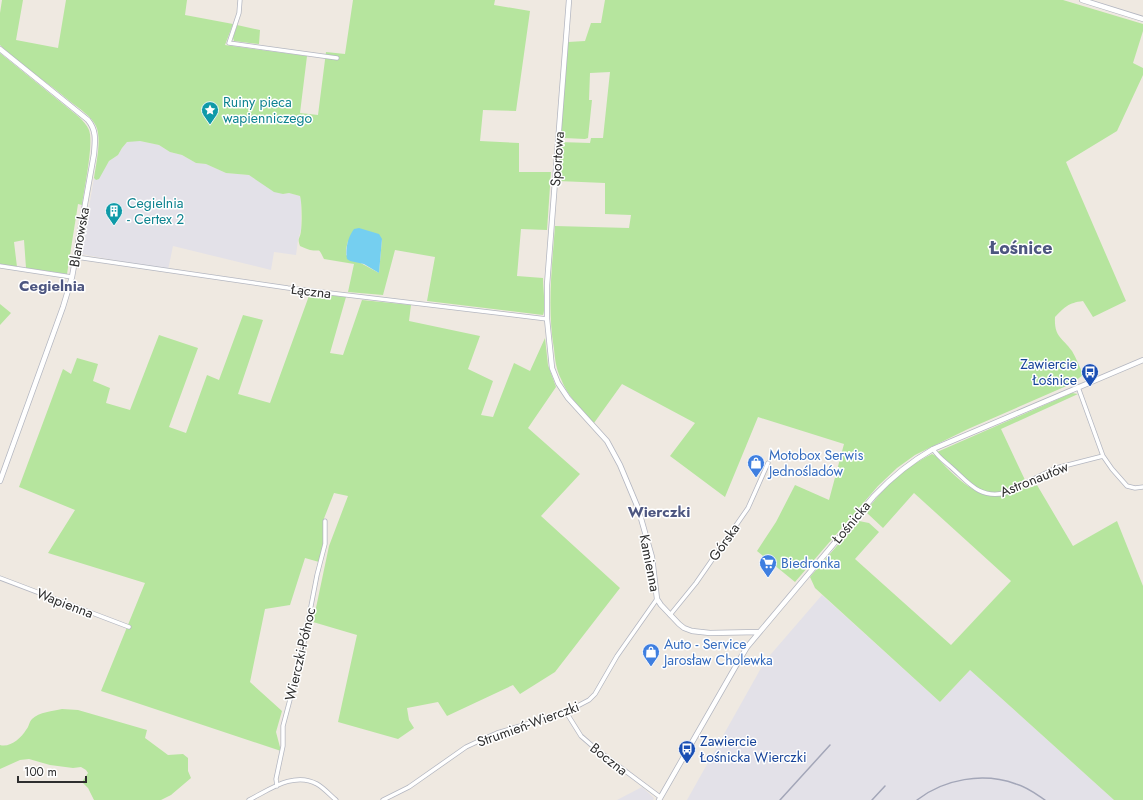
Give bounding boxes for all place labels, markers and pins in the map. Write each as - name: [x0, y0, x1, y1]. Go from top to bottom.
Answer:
- place label: Ruiny pieca wapienniczego: [223, 92, 313, 128]
- place icon: Ruiny pieca wapienniczego: [200, 100, 220, 125]
- place label: Cegielnia - Certex 2: [127, 193, 184, 229]
- building icon: Cegielnia - Certex 2: [104, 201, 124, 226]
- place label: Zawiercie Łośnice: [1020, 354, 1077, 390]
- bus stop icon: Zawiercie Łośnice: [1080, 362, 1100, 387]
- place label: Motobox Serwis Jednośladów: [767, 445, 864, 481]
- shop icon: Motobox Serwis Jednośladów: [746, 453, 766, 478]
- supermarket icon: Biedronka: [758, 553, 778, 578]
- place label: Biedronka: [781, 553, 840, 573]
- place label: Auto - Service Jarosław Cholewka: [662, 634, 773, 670]
- shop icon: Auto - Service Jarosław Cholewka: [641, 642, 661, 667]
- place label: Zawiercie Łośnicka Wierczki: [699, 731, 807, 767]
- bus stop icon: Zawiercie Łośnicka Wierczki: [677, 739, 697, 764]

